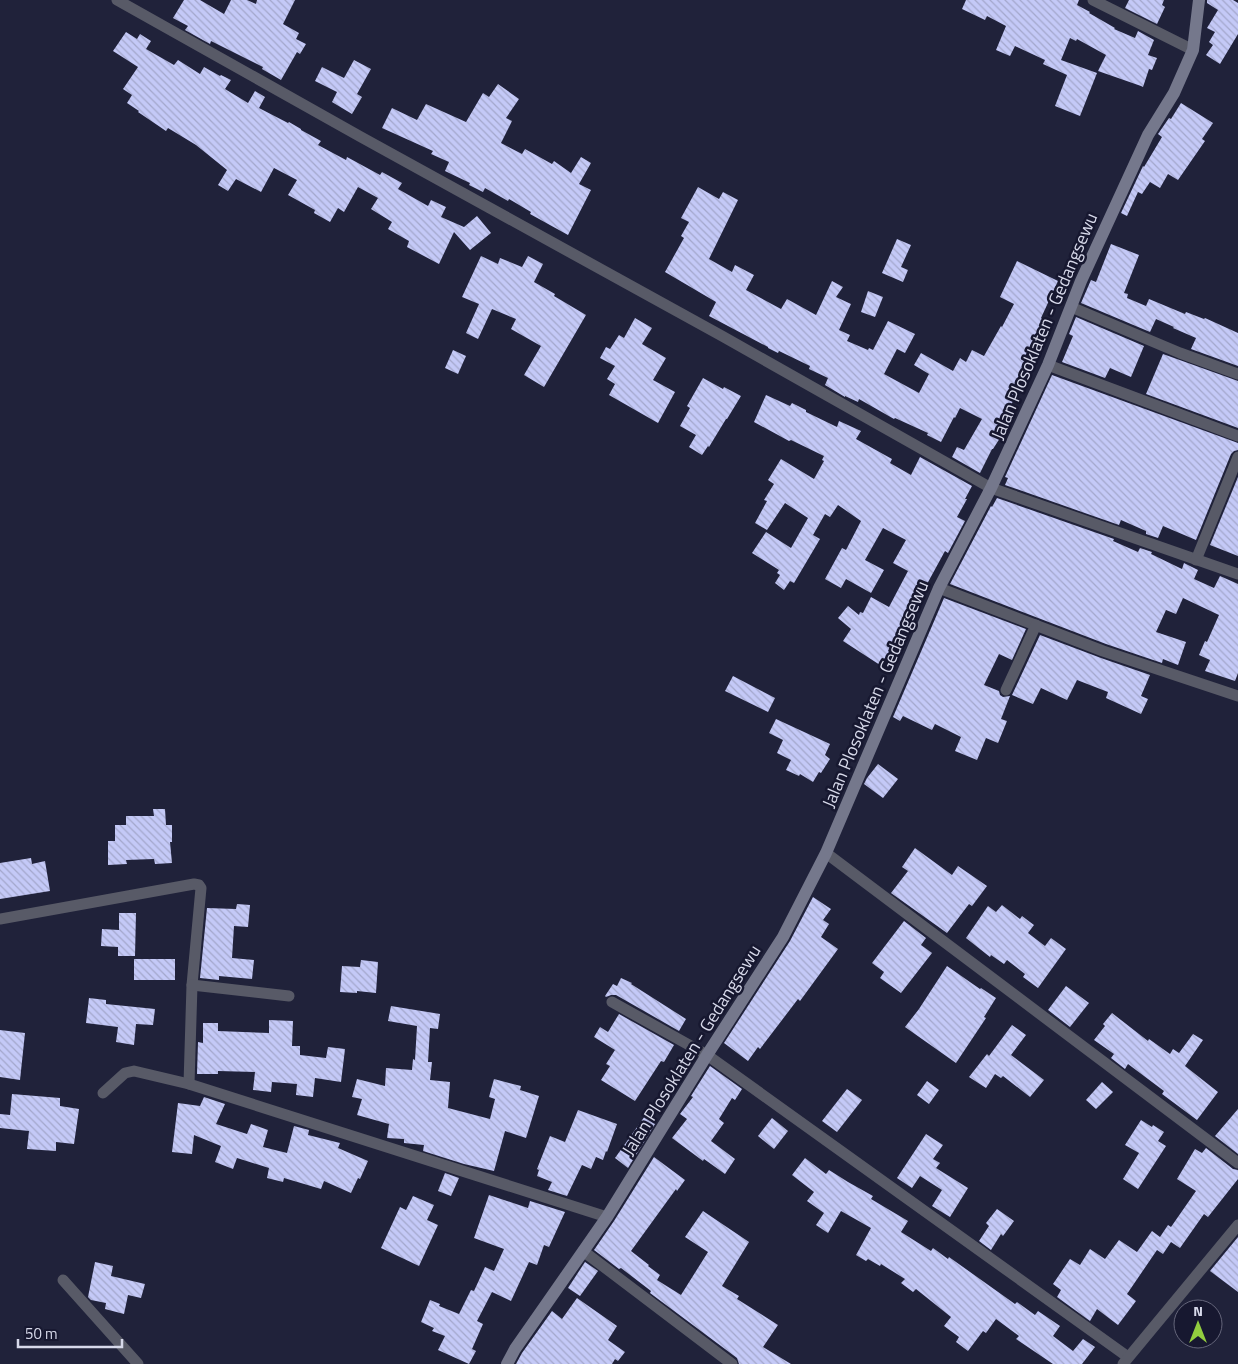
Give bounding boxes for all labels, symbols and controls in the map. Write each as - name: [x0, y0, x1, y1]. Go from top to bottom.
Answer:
- street label: Jalan Plosoklaten - Gedangsewu: [984, 208, 1104, 444]
- street label: Jalan Plosoklaten - Gedangsewu: [815, 576, 935, 812]
- street label: Jalan Plosoklaten - Gedangsewu: [615, 939, 767, 1161]
- north arrow: [1173, 1299, 1223, 1349]
- text: N: [1193, 1300, 1203, 1321]
- scale bar: [18, 1316, 121, 1348]
- text: 50 m: [25, 1322, 58, 1345]

